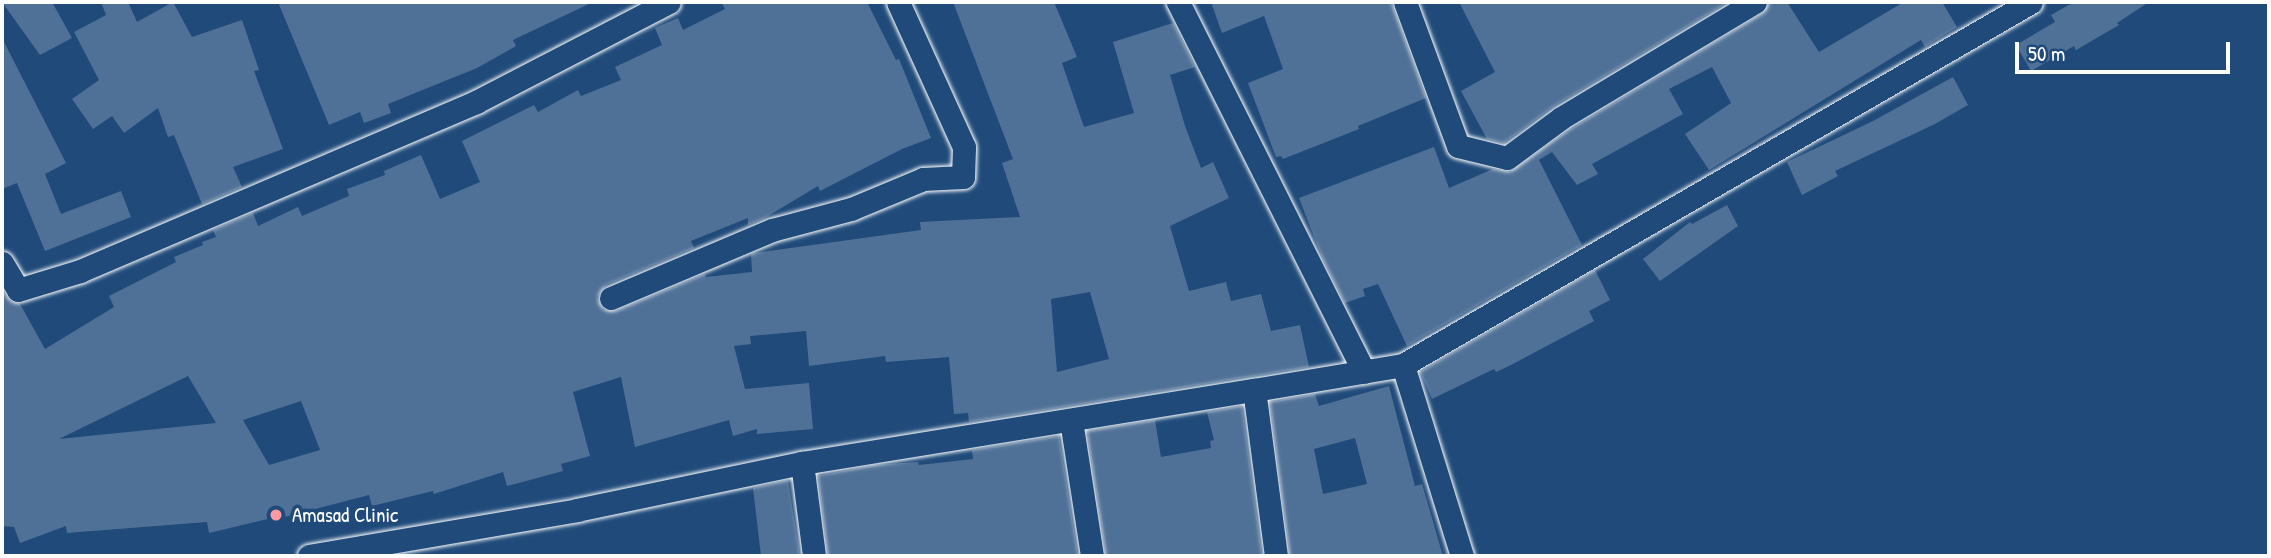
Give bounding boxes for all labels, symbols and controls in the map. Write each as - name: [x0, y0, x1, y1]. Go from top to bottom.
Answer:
- scale bar: [2019, 28, 2234, 72]
- text: 50 m: [2028, 39, 2065, 68]
- place label: Amasad Clinic: [292, 502, 398, 528]
- marker: Amasad Clinic: [266, 505, 286, 525]

